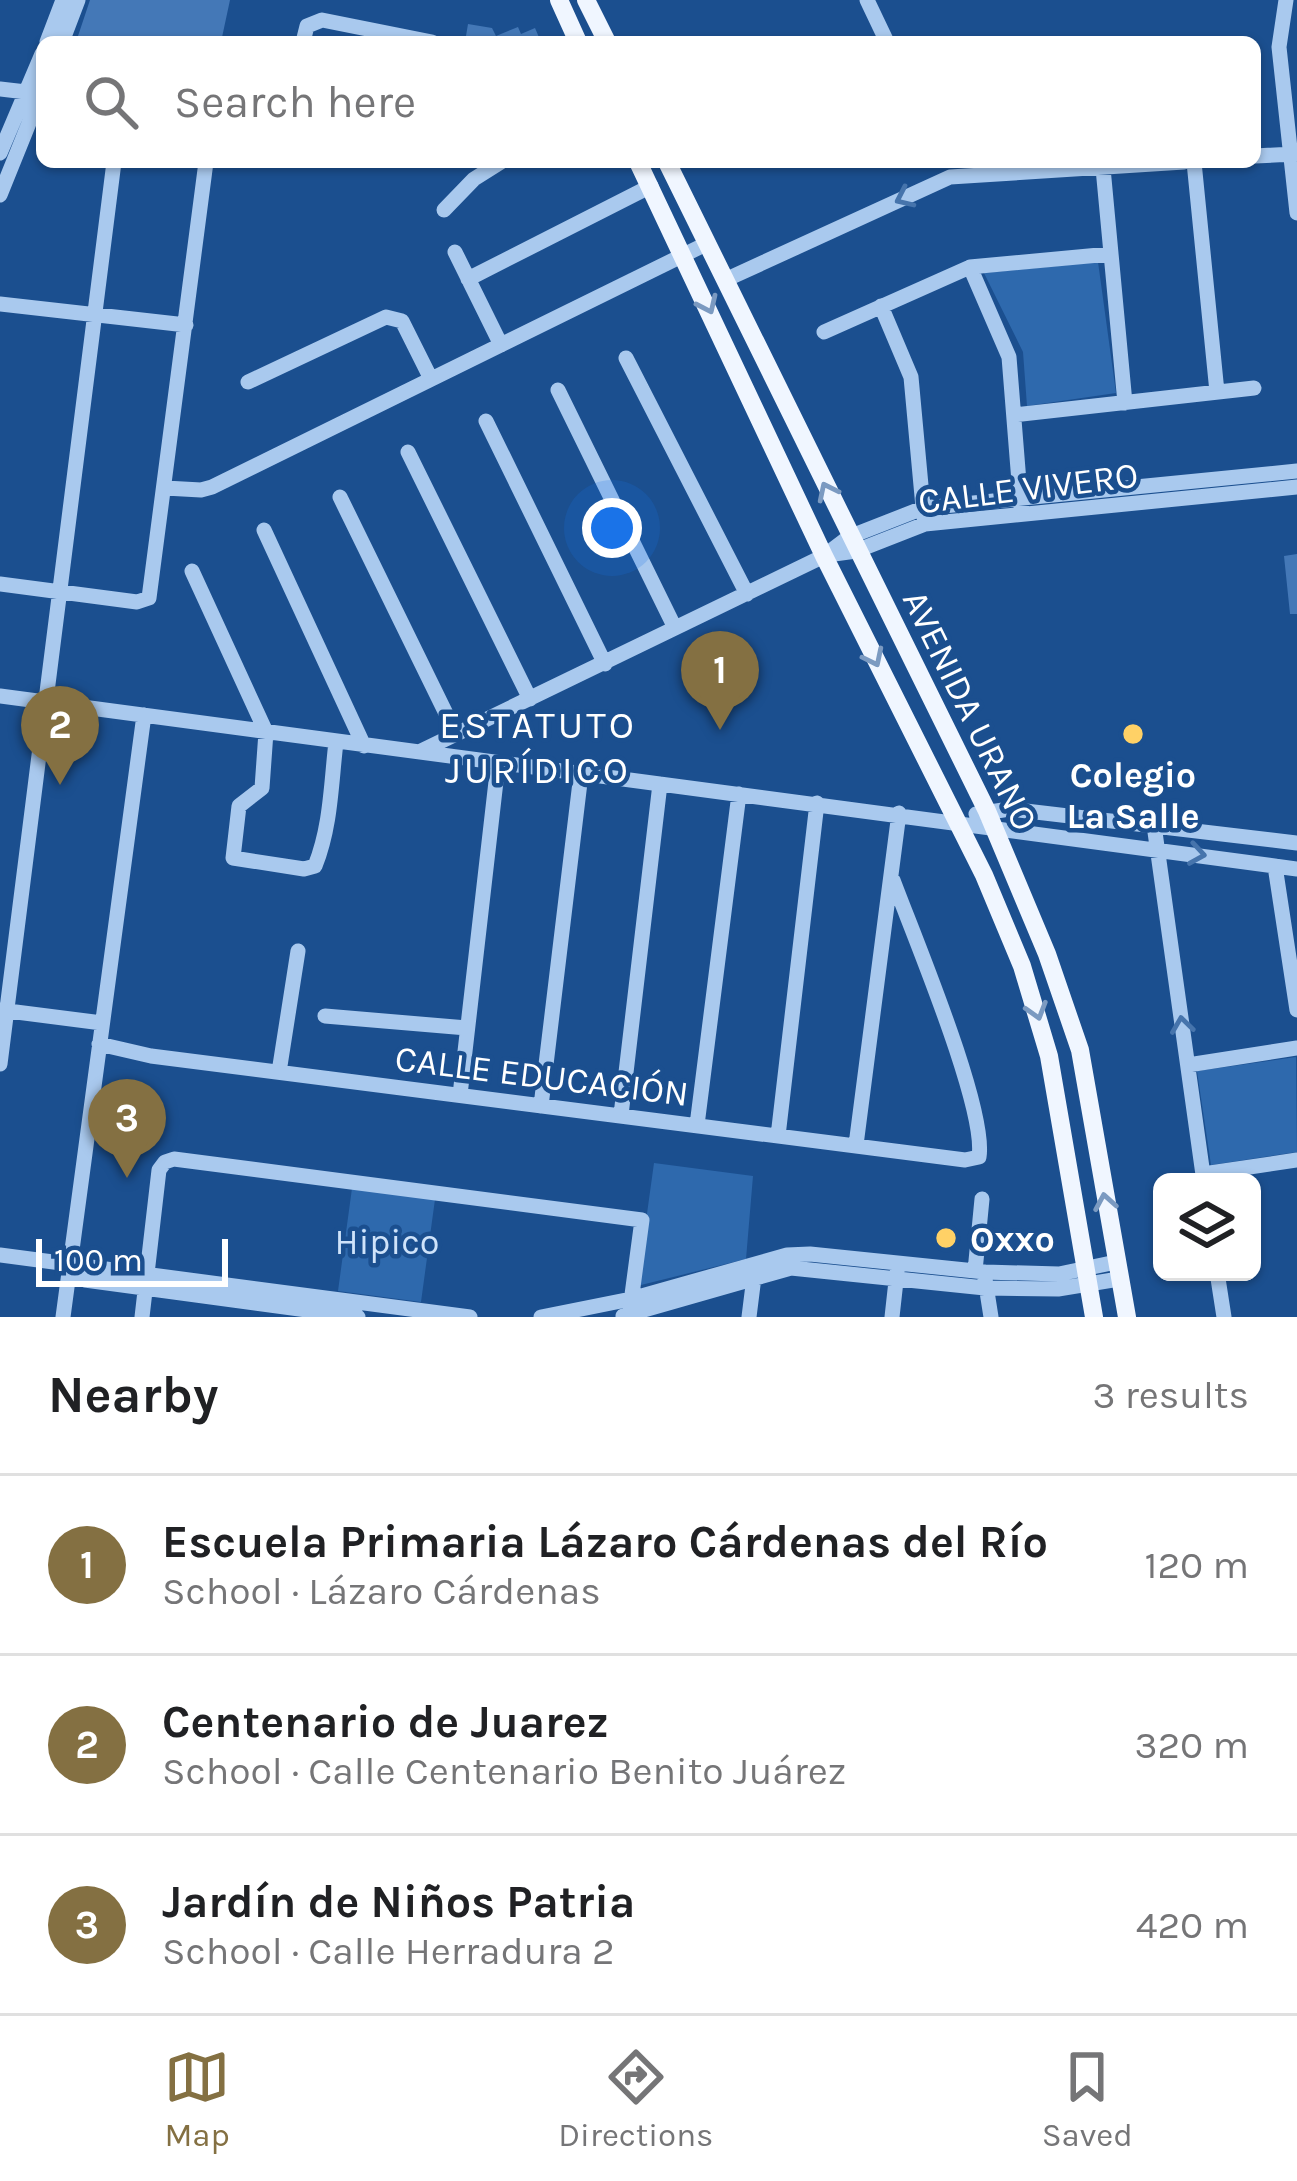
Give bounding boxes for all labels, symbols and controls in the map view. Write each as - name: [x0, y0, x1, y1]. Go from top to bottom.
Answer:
- search box: [36, 36, 1261, 168]
- icon: search: [78, 69, 144, 135]
- text: Search here: [174, 76, 416, 128]
- one-way arrow: [895, 184, 916, 208]
- one-way arrow: [694, 293, 717, 314]
- street label: CALLE VIVERO: [916, 454, 1141, 522]
- one-way arrow: [818, 482, 841, 504]
- your location: [582, 498, 642, 558]
- street label: AVENIDA URANO: [894, 584, 1046, 837]
- pin: 1: [681, 631, 759, 730]
- one-way arrow: [860, 645, 883, 667]
- pin: 2: [21, 686, 99, 785]
- district label: ESTATUTO JURÍDICO: [439, 702, 637, 793]
- marker: Colegio La Salle: [1120, 721, 1146, 747]
- place label: Colegio La Salle: [1067, 754, 1199, 837]
- one-way arrow: [1187, 840, 1206, 866]
- one-way arrow: [1023, 1000, 1048, 1021]
- one-way arrow: [1170, 1015, 1196, 1034]
- street label: CALLE EDUCACIÓN: [393, 1036, 691, 1115]
- pin: 3: [88, 1079, 166, 1178]
- map controls: [1153, 1173, 1261, 1281]
- button: layers: [1153, 1173, 1261, 1281]
- one-way arrow: [1094, 1192, 1119, 1212]
- place label: Oxxo: [970, 1218, 1055, 1260]
- park label: Hipico: [335, 1221, 439, 1263]
- marker: Oxxo: [933, 1225, 959, 1251]
- scale bar: [36, 1233, 228, 1286]
- text: 100 m: [54, 1241, 143, 1279]
- text: Nearby: [48, 1365, 218, 1425]
- text: 3 results: [1092, 1372, 1249, 1418]
- text: Escuela Primaria Lázaro Cárdenas del Río: [162, 1516, 1048, 1568]
- text: 1: [80, 1542, 94, 1588]
- text: 120 m: [1145, 1542, 1249, 1588]
- text: School · Lázaro Cárdenas: [162, 1568, 601, 1614]
- text: Centenario de Juarez: [162, 1696, 609, 1748]
- text: 2: [75, 1722, 99, 1768]
- text: 320 m: [1134, 1722, 1249, 1768]
- text: School · Calle Centenario Benito Juárez: [162, 1748, 846, 1794]
- text: Jardín de Niños Patria: [162, 1876, 635, 1928]
- text: 3: [75, 1902, 99, 1948]
- text: 420 m: [1136, 1902, 1249, 1948]
- text: School · Calle Herradura 2: [162, 1928, 615, 1974]
- tab: Map: [164, 2044, 230, 2154]
- tab: Directions: [558, 2044, 713, 2154]
- tab: Saved: [1042, 2044, 1133, 2154]

